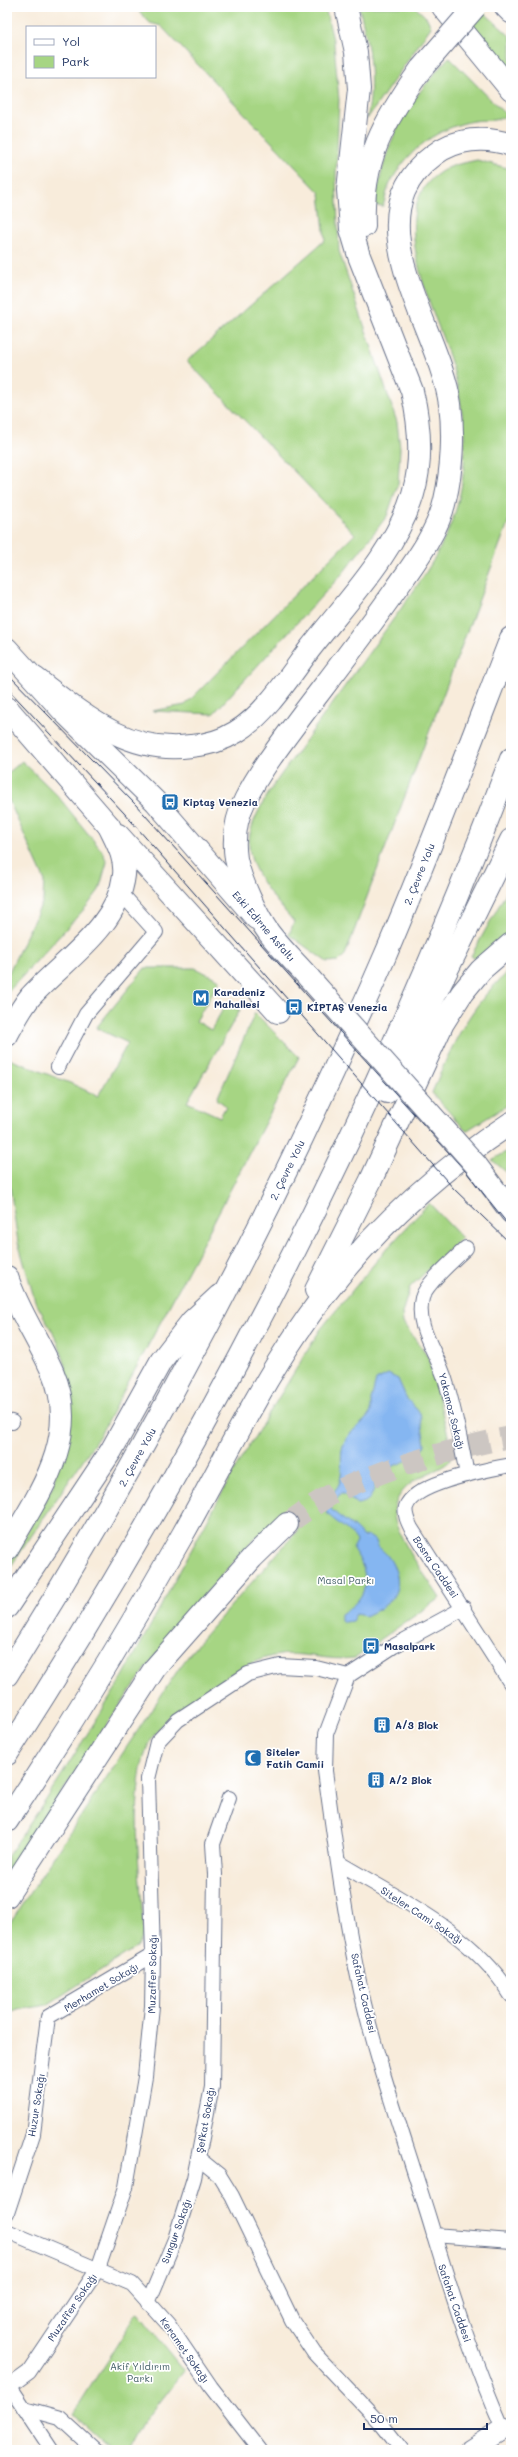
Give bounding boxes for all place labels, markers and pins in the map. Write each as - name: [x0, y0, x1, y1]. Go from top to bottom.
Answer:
- bus stop icon: Kiptaş Venezia: [160, 792, 180, 812]
- place label: Kiptaş Venezia: [183, 795, 258, 810]
- place label: Karadeniz Mahallesi: [214, 985, 265, 1011]
- metro station icon: Karadeniz Mahallesi: [191, 988, 211, 1008]
- bus stop icon: KİPTAŞ Venezia: [284, 997, 304, 1017]
- place label: KİPTAŞ Venezia: [307, 1000, 387, 1014]
- bus stop icon: Masalpark: [361, 1636, 381, 1656]
- place label: Masalpark: [384, 1639, 435, 1653]
- building icon: A/3 Blok: [372, 1715, 392, 1735]
- place label: A/3 Blok: [395, 1718, 438, 1732]
- place label: Siteler Fatih Camii: [266, 1745, 324, 1771]
- mosque icon: Siteler Fatih Camii: [243, 1748, 263, 1768]
- building icon: A/2 Blok: [366, 1770, 386, 1790]
- place label: A/2 Blok: [389, 1773, 432, 1787]

